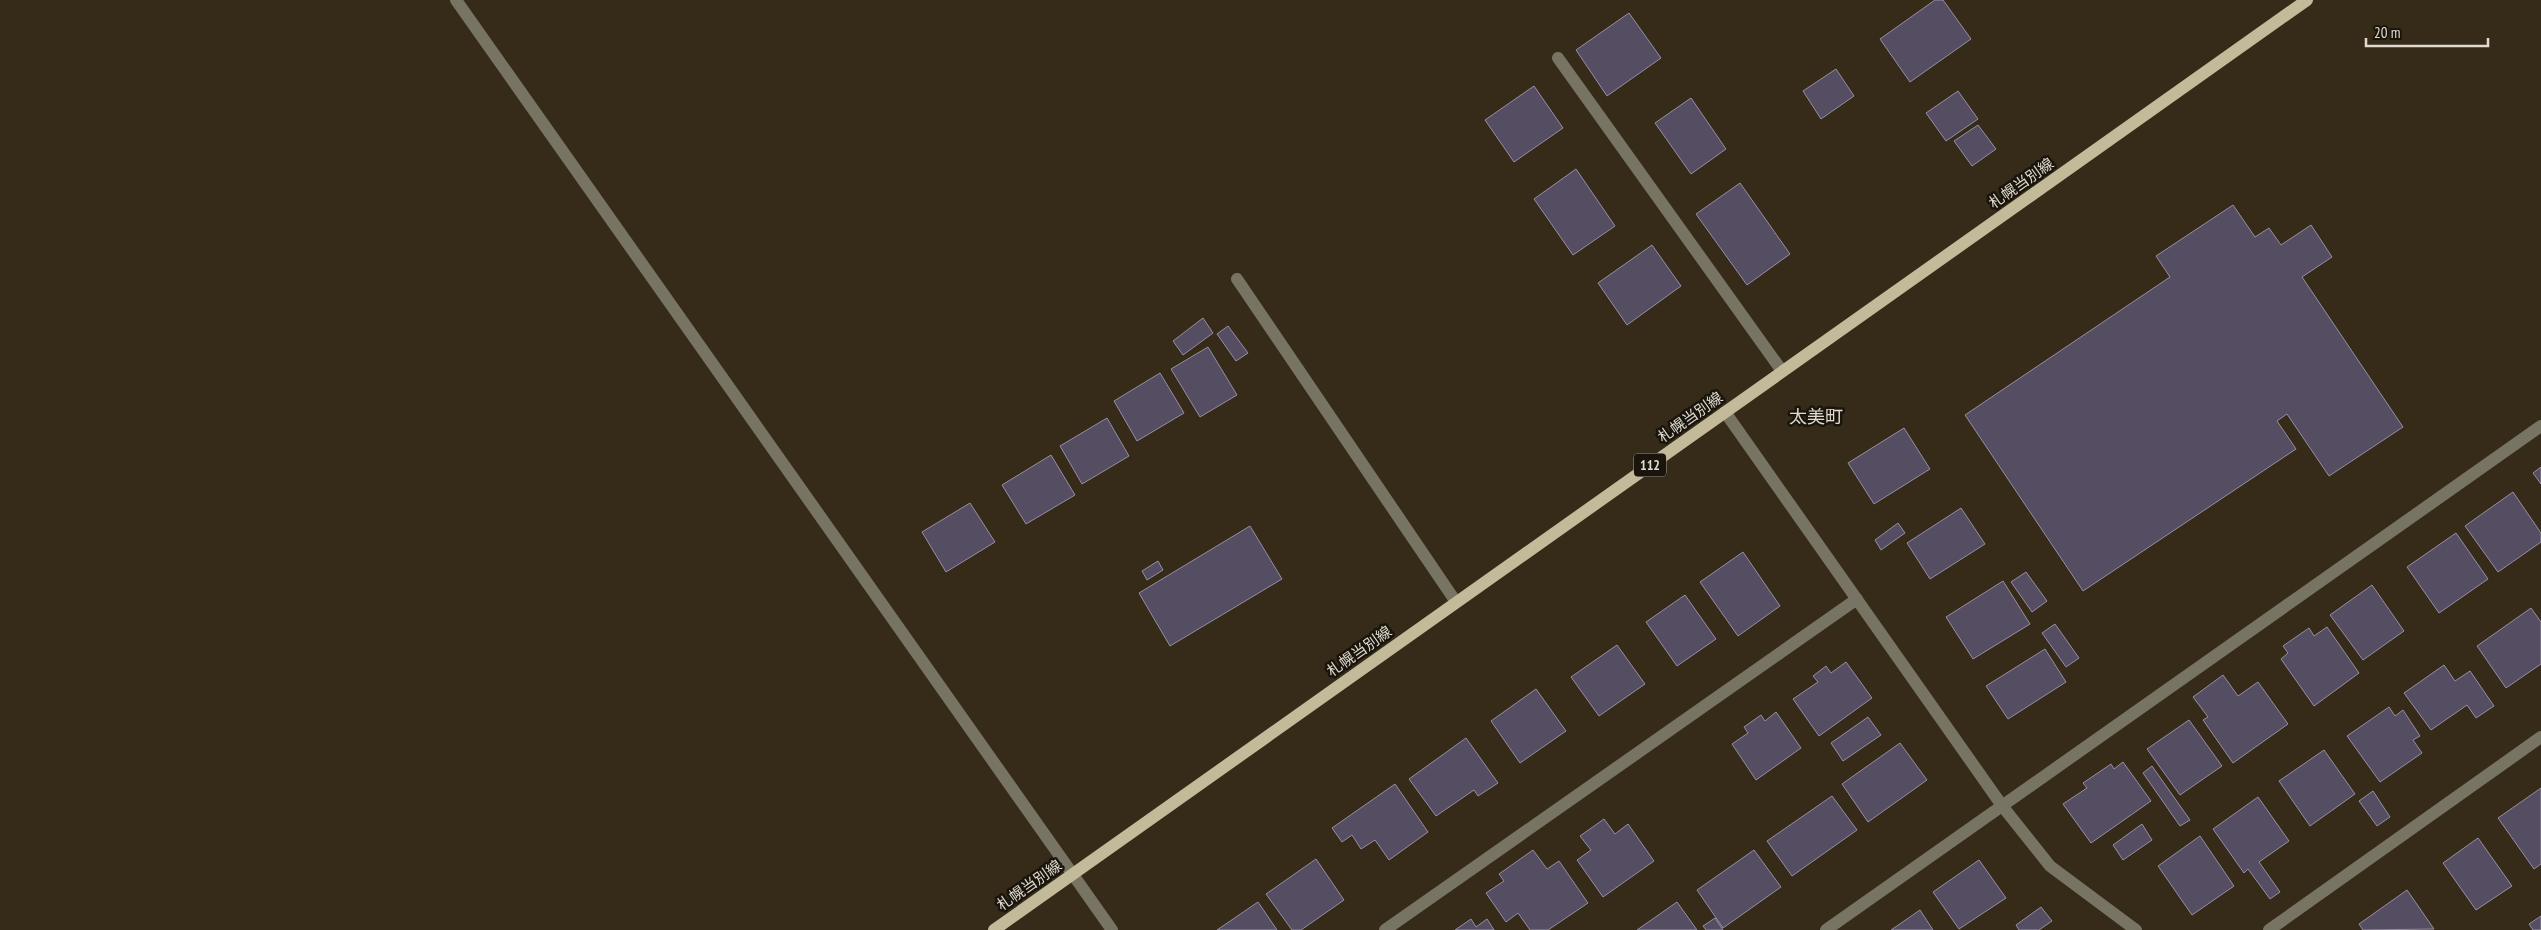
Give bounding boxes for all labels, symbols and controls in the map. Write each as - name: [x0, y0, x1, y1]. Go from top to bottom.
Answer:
- scale bar: [2366, 15, 2488, 47]
- text: 20 m: [2374, 23, 2400, 42]
- street label: 札幌当別線: [1985, 154, 2057, 212]
- street label: 札幌当別線: [1654, 388, 1726, 446]
- district label: 太美町: [1789, 405, 1843, 428]
- road number: 112: [1634, 454, 1666, 476]
- street label: 札幌当別線: [1323, 622, 1395, 680]
- street label: 札幌当別線: [993, 856, 1065, 914]

